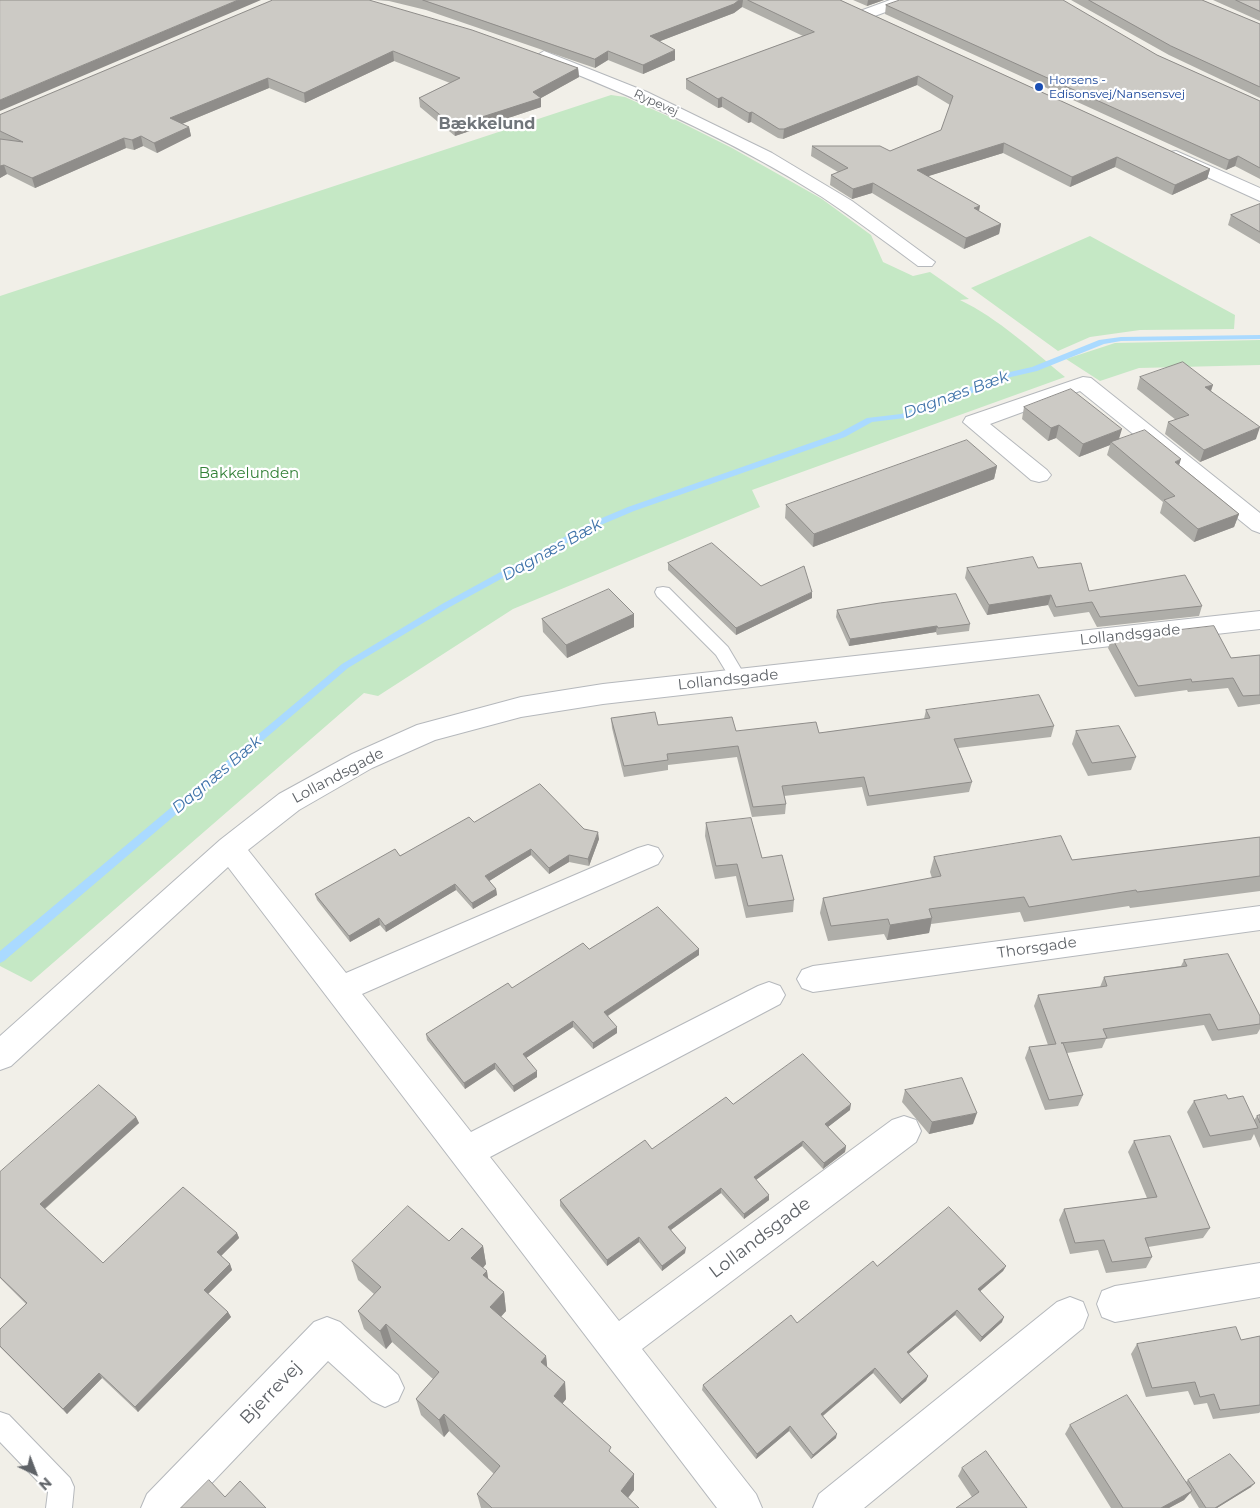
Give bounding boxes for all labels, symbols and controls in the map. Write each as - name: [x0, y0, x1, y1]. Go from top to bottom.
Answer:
- place label: Horsens - Edisonsvej/Nansensvej: [1049, 73, 1185, 101]
- marker: Horsens - Edisonsvej/Nansensvej: [1033, 81, 1045, 93]
- street label: Rypevej: [632, 86, 680, 120]
- district label: Bækkelund: [439, 114, 535, 134]
- water label: Dagnæs Bæk: [901, 367, 1011, 423]
- park label: Bakkelunden: [199, 465, 299, 483]
- water label: Dagnæs Bæk: [499, 515, 605, 585]
- street label: Lollandsgade: [1079, 621, 1181, 649]
- street label: Lollandsgade: [677, 666, 779, 694]
- water label: Dagnæs Bæk: [168, 732, 266, 818]
- street label: Lollandsgade: [289, 744, 387, 808]
- street label: Thorsgade: [996, 934, 1078, 962]
- street label: Lollandsgade: [705, 1193, 815, 1283]
- street label: Bjerrevej: [236, 1357, 306, 1429]
- north arrow: [10, 1448, 60, 1498]
- text: N: [35, 1474, 56, 1494]

